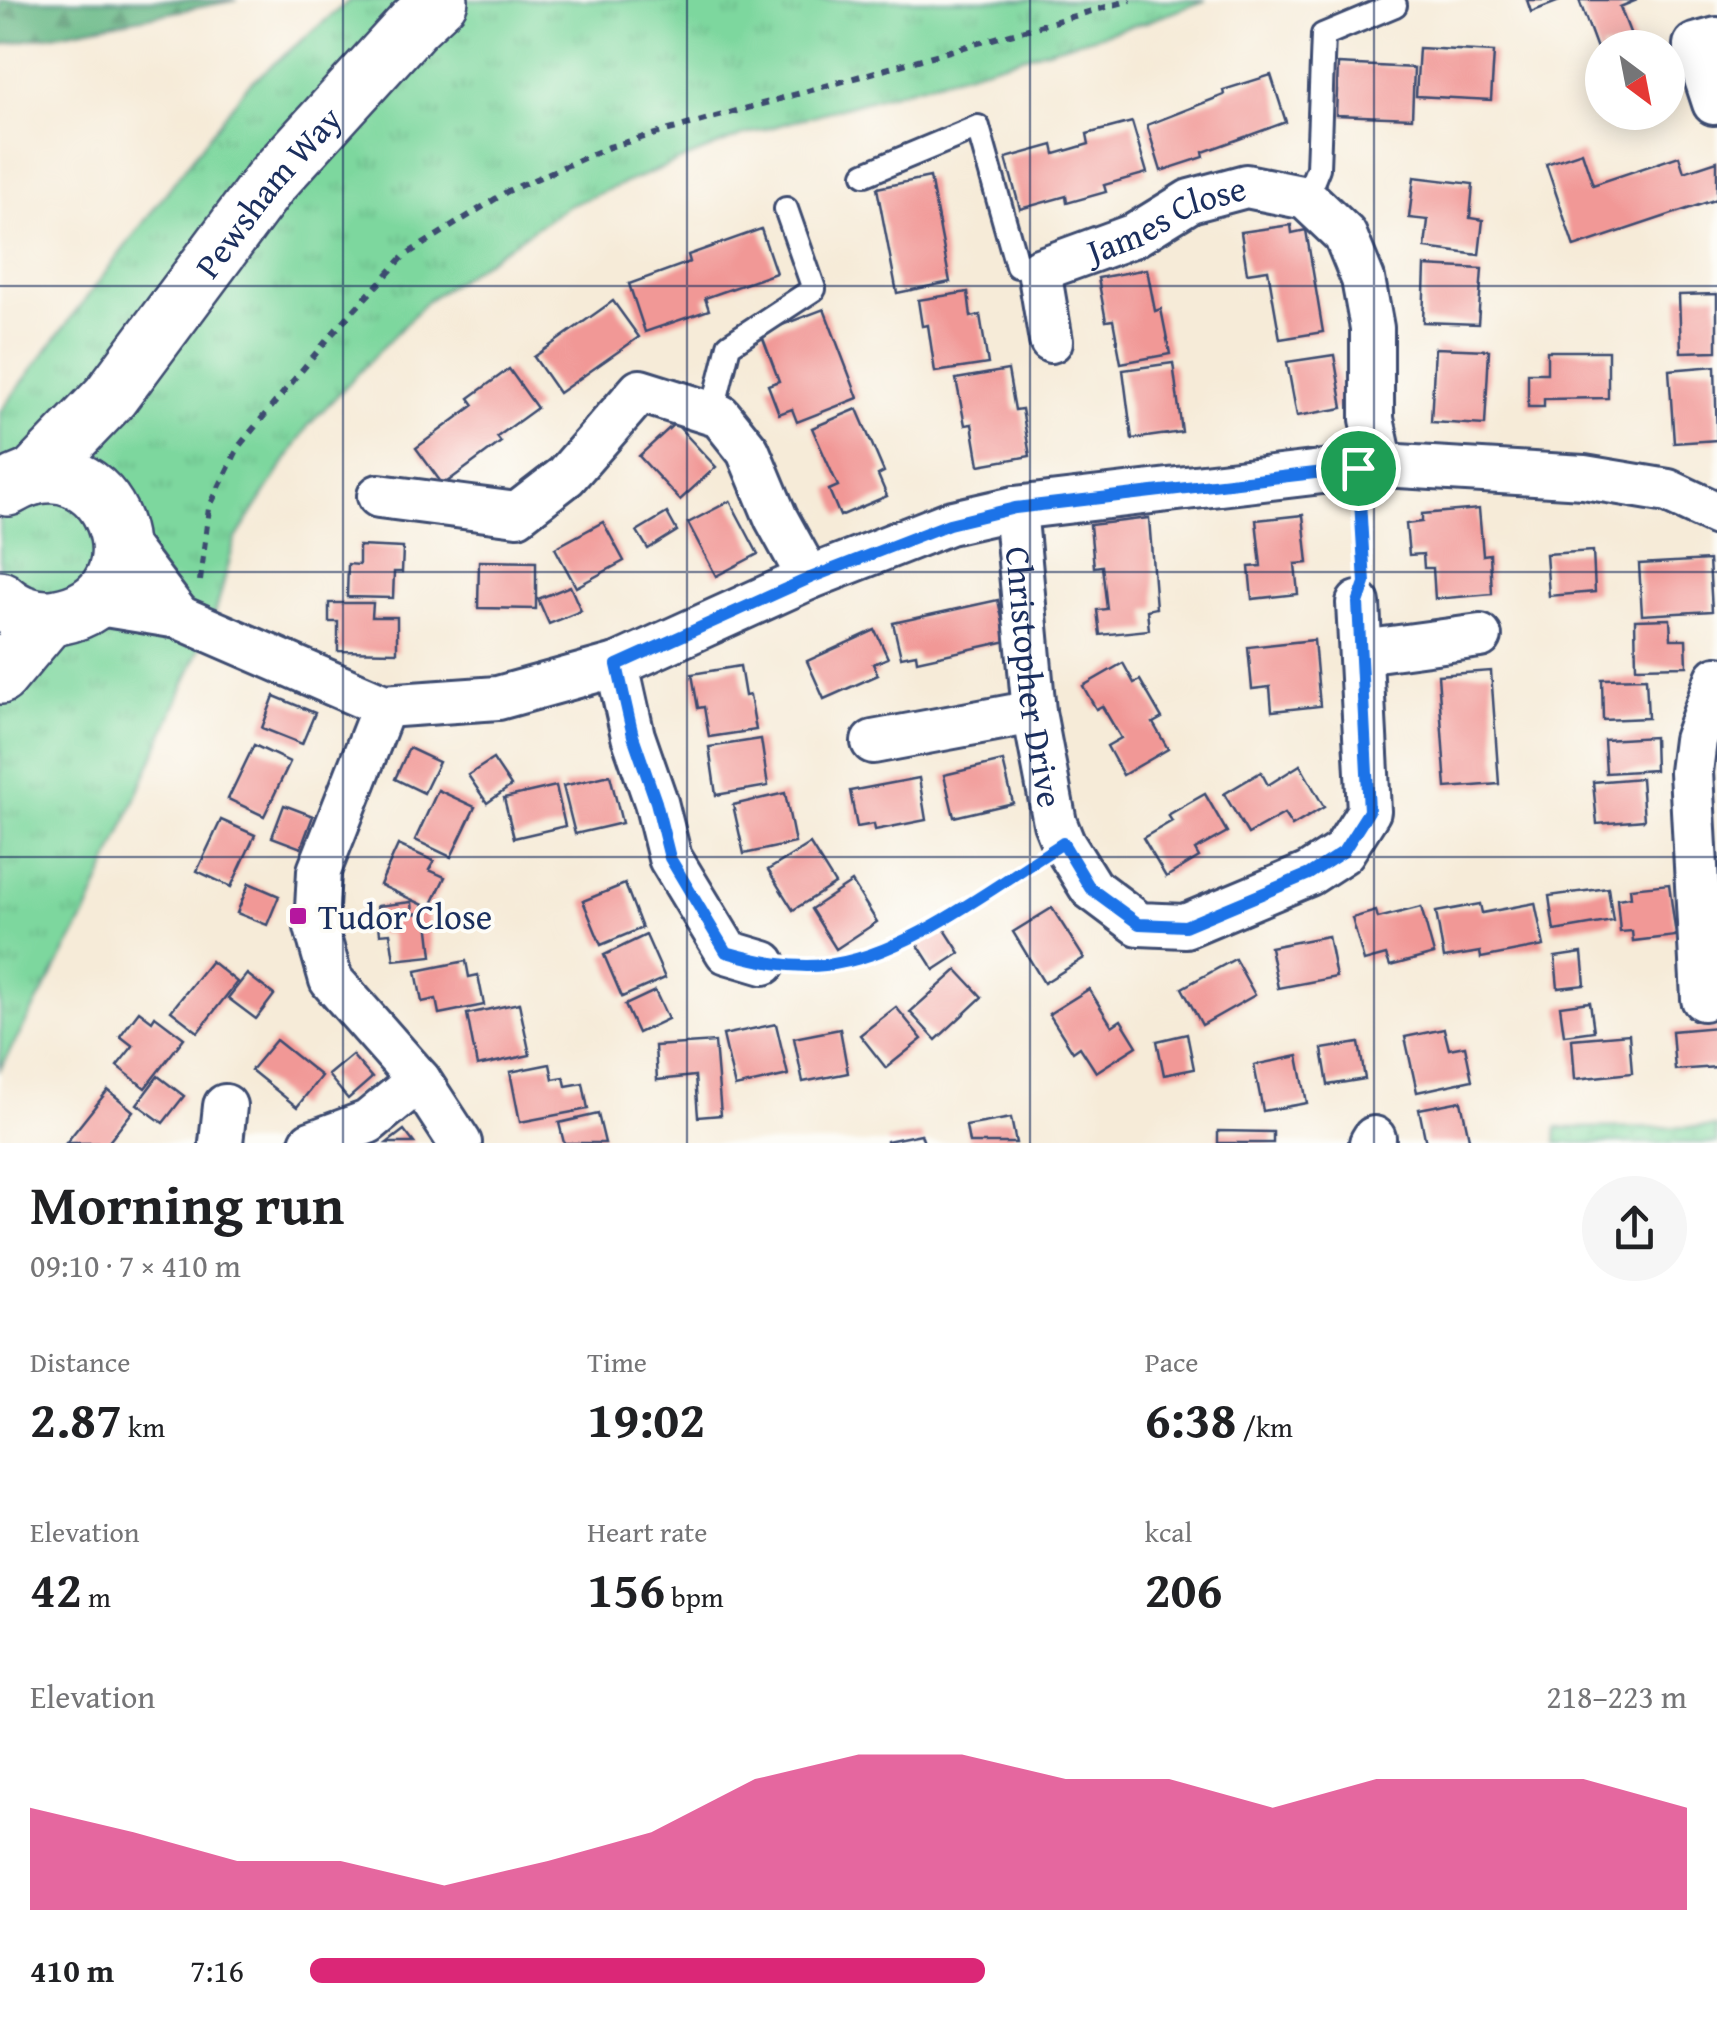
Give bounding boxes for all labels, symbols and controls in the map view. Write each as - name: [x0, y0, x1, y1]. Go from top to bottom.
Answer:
- north arrow: [1585, 30, 1685, 130]
- map controls: [1585, 30, 1685, 130]
- street label: Pewsham Way: [182, 94, 354, 288]
- street label: James Close: [1076, 162, 1251, 277]
- pin: [1316, 426, 1401, 511]
- icon: arrive: [1331, 441, 1386, 496]
- street label: Christopher Drive: [993, 544, 1077, 812]
- place label: Tudor Close: [318, 891, 492, 942]
- marker: Tudor Close: [287, 905, 309, 927]
- text: Morning run: [30, 1164, 344, 1244]
- button: share: [1582, 1176, 1687, 1281]
- text: 09:10 · 7 × 410 m: [30, 1242, 241, 1289]
- text: Distance: [30, 1341, 130, 1382]
- text: Time: [587, 1341, 647, 1382]
- text: Pace: [1145, 1341, 1199, 1382]
- text: 2.87: [30, 1382, 122, 1455]
- text: 19:02: [587, 1382, 705, 1455]
- text: 6:38: [1145, 1382, 1237, 1455]
- text: km: [122, 1406, 165, 1447]
- text: /km: [1237, 1406, 1293, 1447]
- text: Elevation: [30, 1511, 140, 1552]
- text: Heart rate: [587, 1511, 707, 1552]
- text: kcal: [1145, 1511, 1192, 1552]
- text: 42: [30, 1552, 82, 1625]
- text: 156: [587, 1552, 665, 1625]
- text: 206: [1145, 1552, 1222, 1625]
- text: m: [82, 1576, 111, 1617]
- text: bpm: [665, 1576, 724, 1617]
- text: Elevation: [30, 1673, 155, 1720]
- text: 218–223 m: [1546, 1673, 1687, 1720]
- text: 410 m: [30, 1947, 114, 1994]
- text: 7:16: [190, 1947, 244, 1994]

